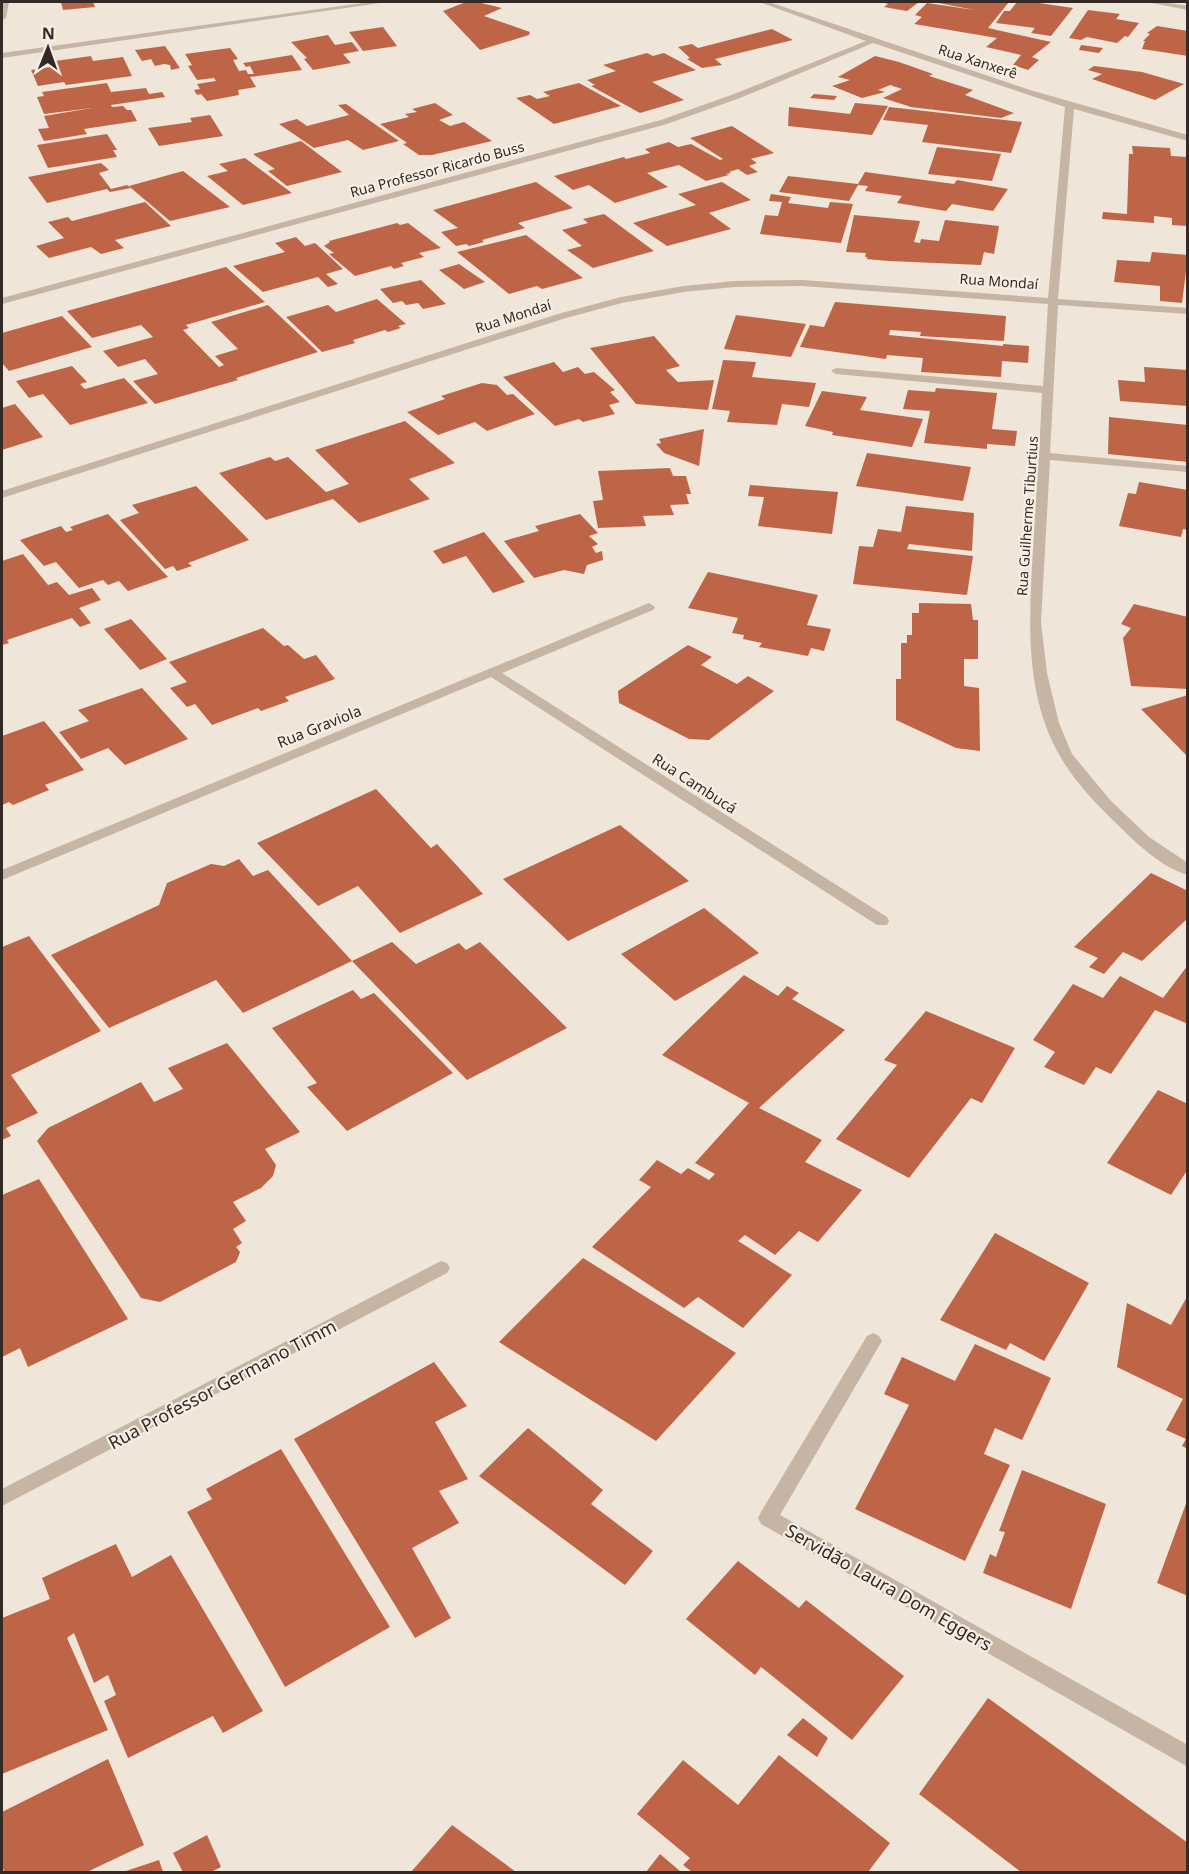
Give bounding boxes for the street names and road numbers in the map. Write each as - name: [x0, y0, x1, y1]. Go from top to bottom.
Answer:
- street label: Rua Xanxerê: [936, 39, 1020, 83]
- street label: Rua Professor Ricardo Buss: [348, 137, 526, 201]
- street label: Rua Mondaí: [959, 269, 1039, 293]
- street label: Rua Mondaí: [473, 295, 554, 337]
- street label: Rua Guilherme Tiburtius: [1012, 435, 1042, 597]
- street label: Rua Graviola: [274, 700, 364, 752]
- street label: Rua Cambucá: [649, 748, 741, 818]
- street label: Rua Professor Germano Timm: [104, 1314, 340, 1454]
- street label: Servidão Laura Dom Eggers: [781, 1518, 997, 1656]

